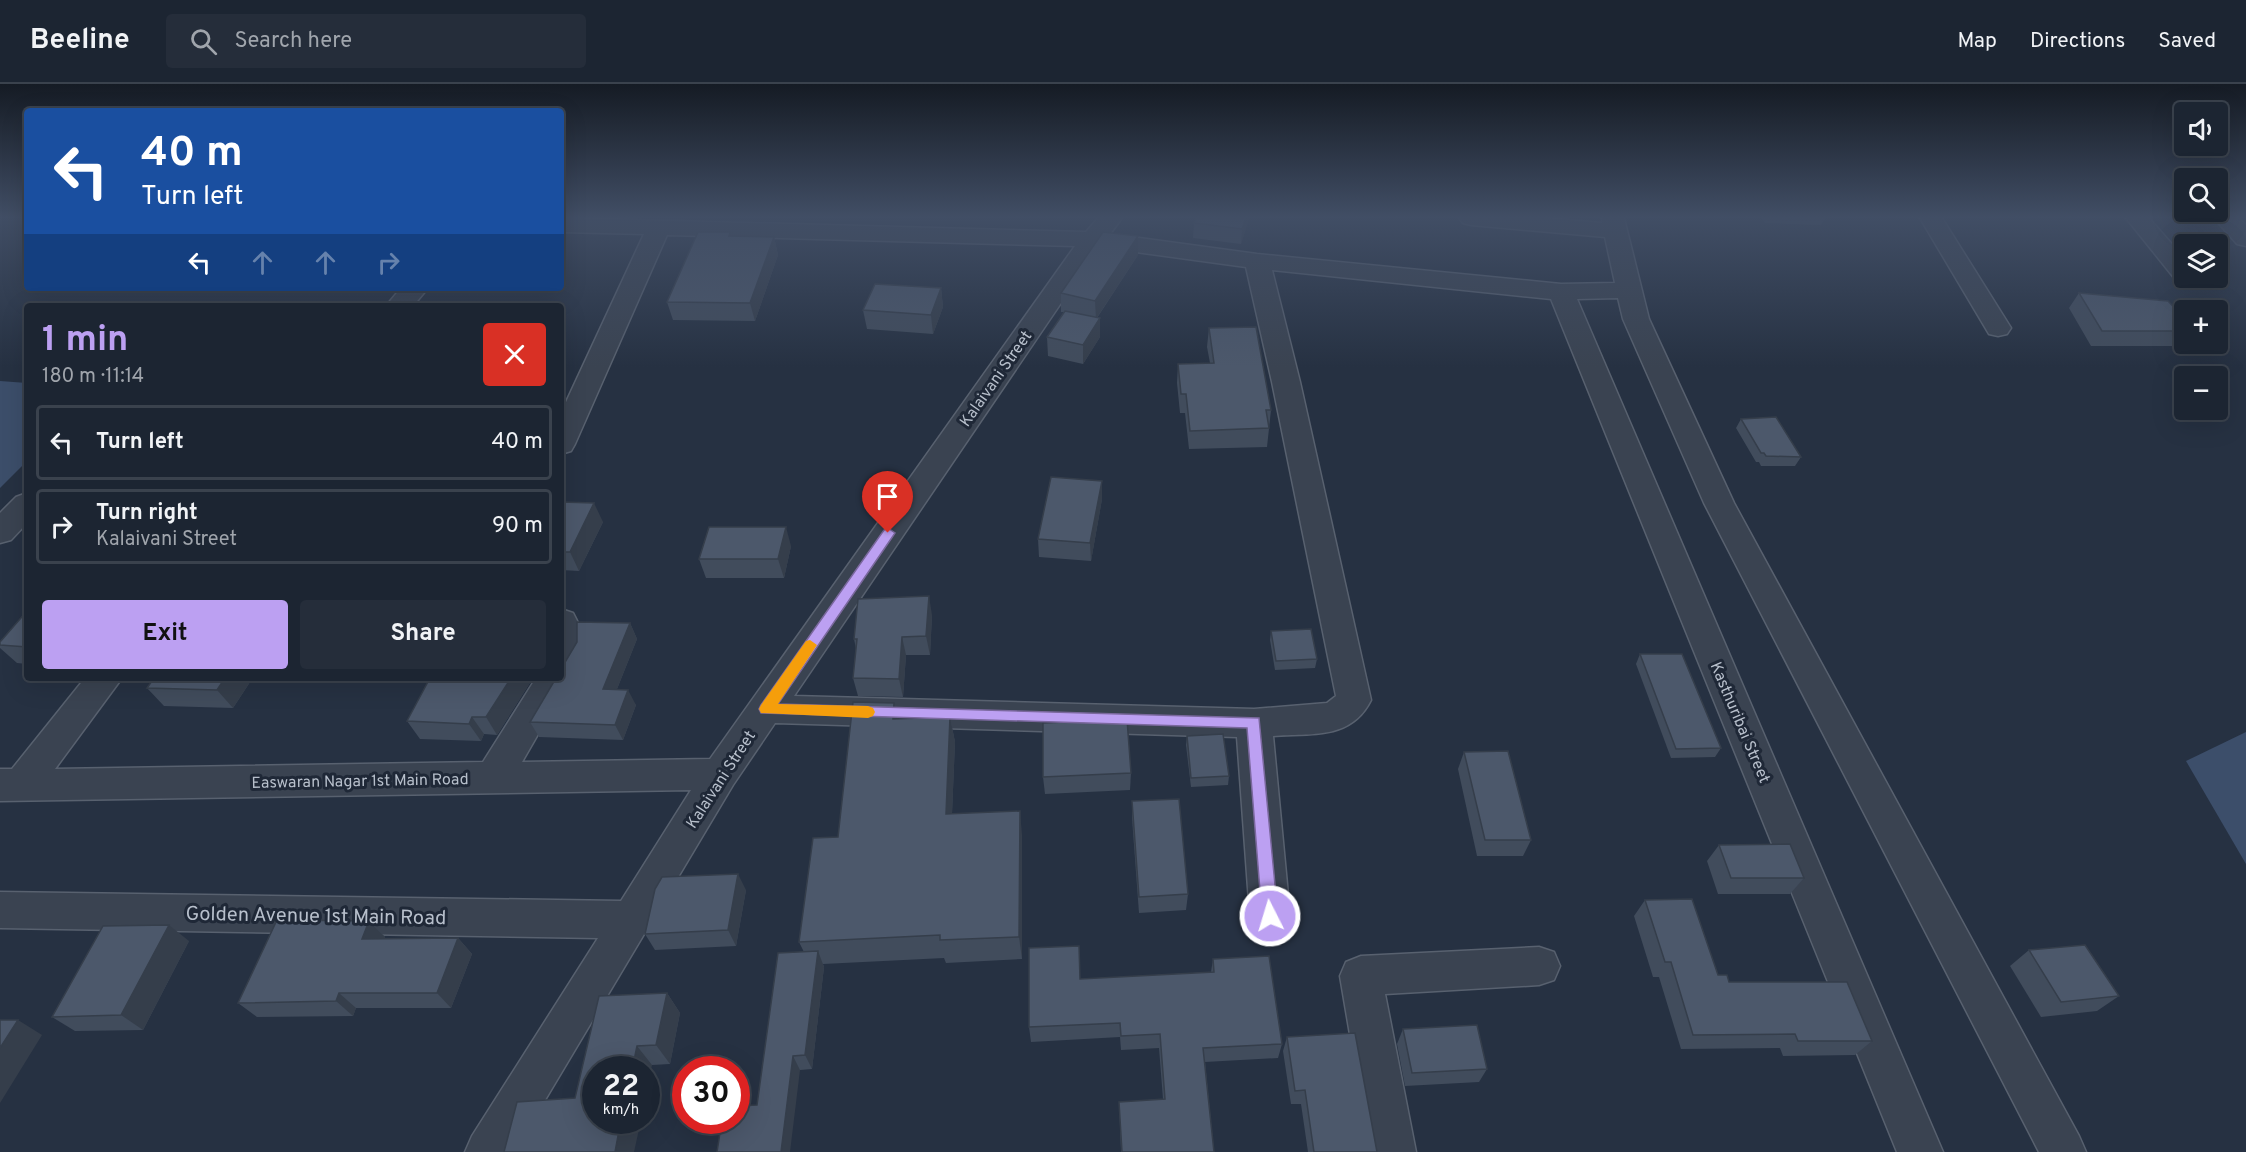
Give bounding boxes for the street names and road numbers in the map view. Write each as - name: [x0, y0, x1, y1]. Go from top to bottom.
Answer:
- street label: Kalaivani Street: [956, 327, 1037, 431]
- street label: Kasthuribai Street: [1705, 659, 1774, 786]
- street label: Kalaivani Street: [683, 727, 761, 833]
- street label: Easwaran Nagar 1st Main Road: [251, 770, 469, 794]
- street label: Golden Avenue 1st Main Road: [185, 902, 447, 932]

